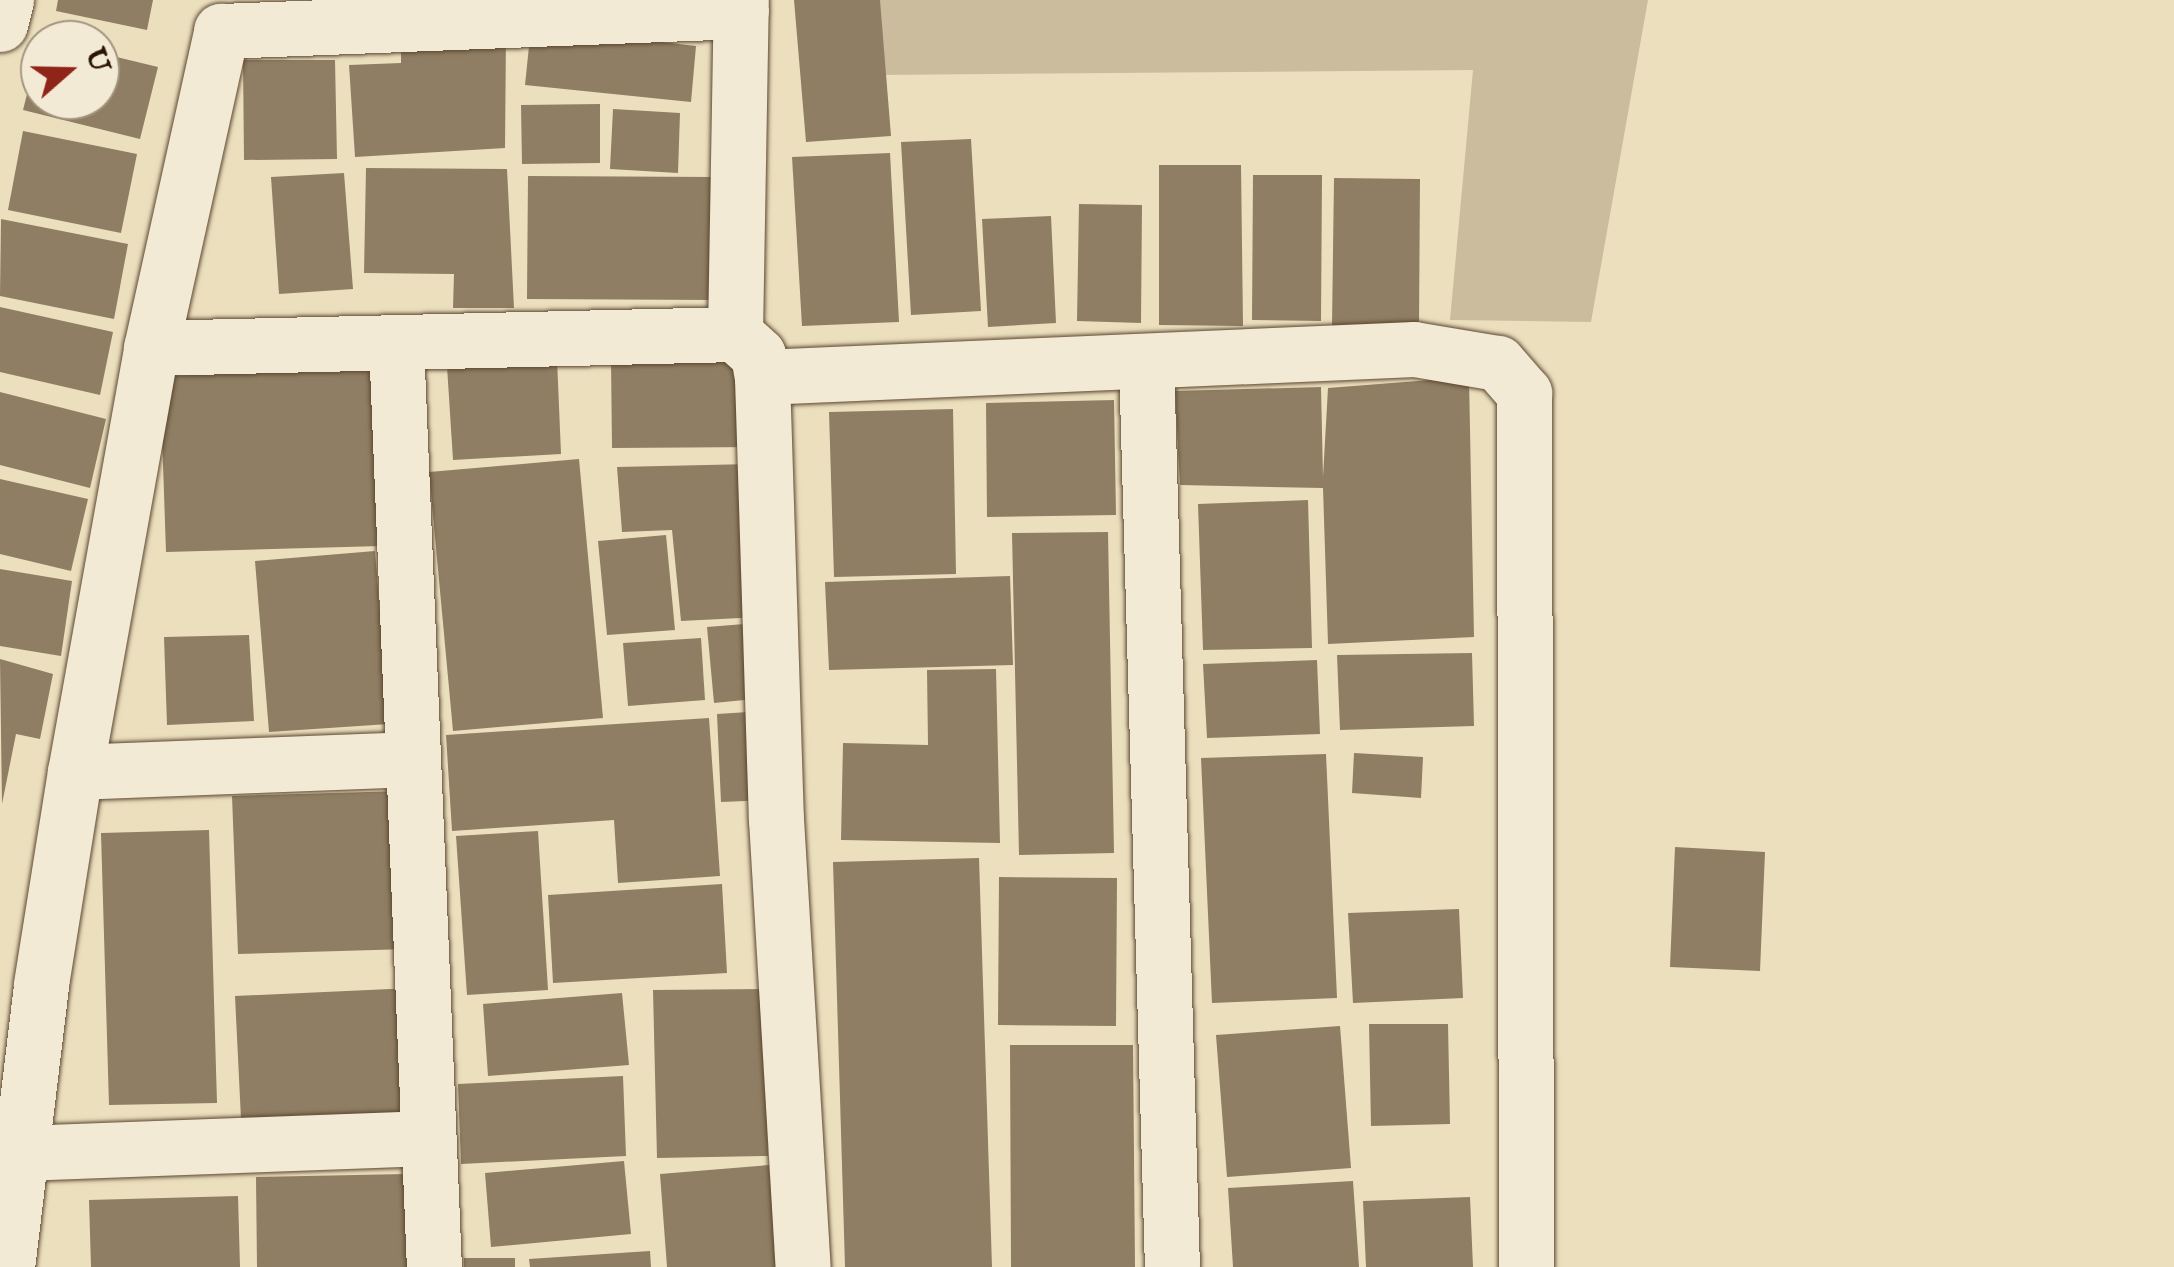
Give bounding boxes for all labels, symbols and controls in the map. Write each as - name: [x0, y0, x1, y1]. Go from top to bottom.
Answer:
- north arrow: [20, 20, 120, 120]
- text: U: [76, 43, 117, 77]

